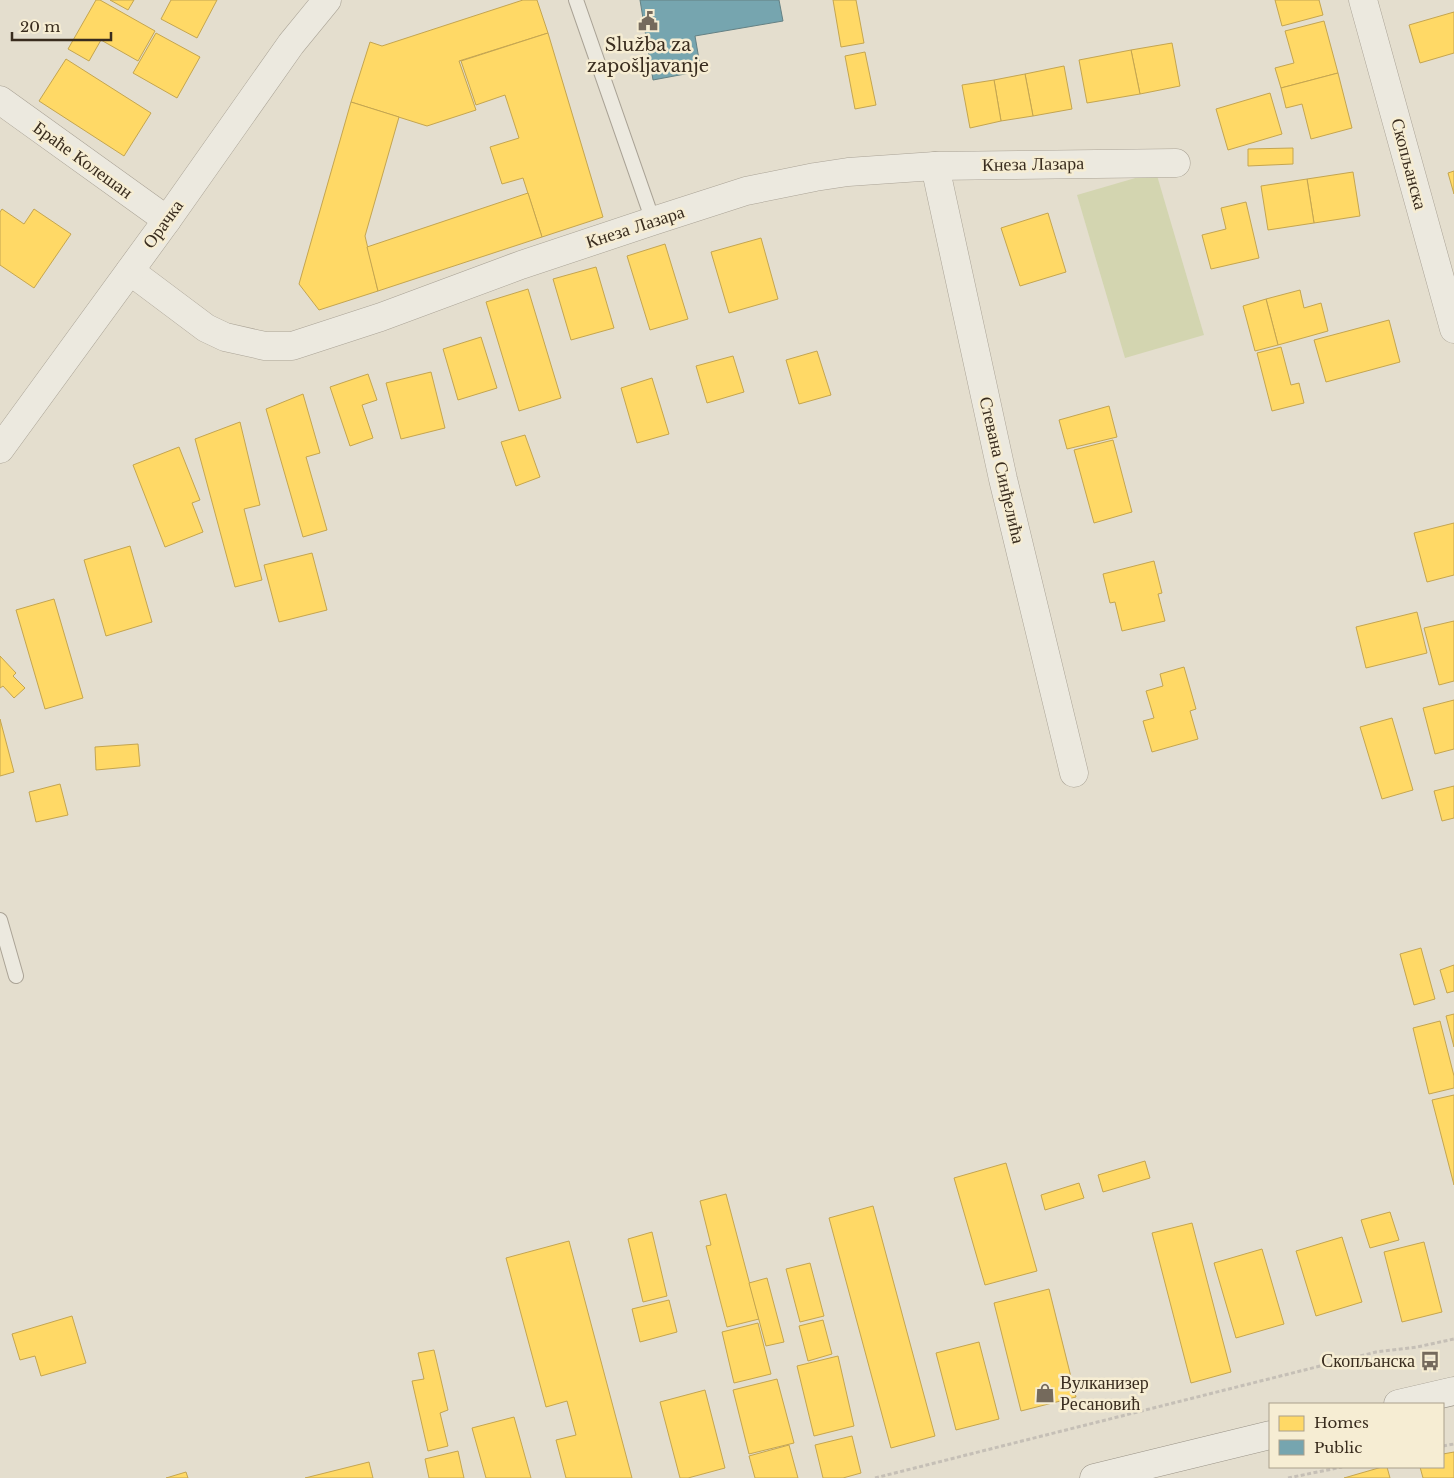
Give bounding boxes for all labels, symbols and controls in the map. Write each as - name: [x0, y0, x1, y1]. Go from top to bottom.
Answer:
- scale bar: [12, 10, 111, 42]
- public building icon: Služba za zapošljavanje: [637, 10, 659, 32]
- text: 20 m: [20, 17, 60, 36]
- place label: Služba za zapošljavanje: [587, 34, 709, 77]
- street label: Браће Колешан: [29, 116, 137, 204]
- street label: Скопљанска: [1386, 116, 1432, 212]
- street label: Кнеза Лазара: [982, 152, 1084, 176]
- street label: Орачка: [138, 195, 188, 253]
- street label: Кнеза Лазара: [583, 201, 687, 253]
- street label: Стевана Синђелића: [974, 394, 1030, 546]
- place label: Скопљанска: [1321, 1350, 1415, 1372]
- bus stop icon: Скопљанска: [1419, 1350, 1441, 1372]
- place label: Вулканизер Ресановић: [1060, 1372, 1149, 1415]
- shop icon: Вулканизер Ресановић: [1034, 1382, 1056, 1404]
- legend: [1269, 1403, 1444, 1468]
- text: Homes: [1314, 1413, 1369, 1432]
- text: Public: [1314, 1438, 1362, 1457]

